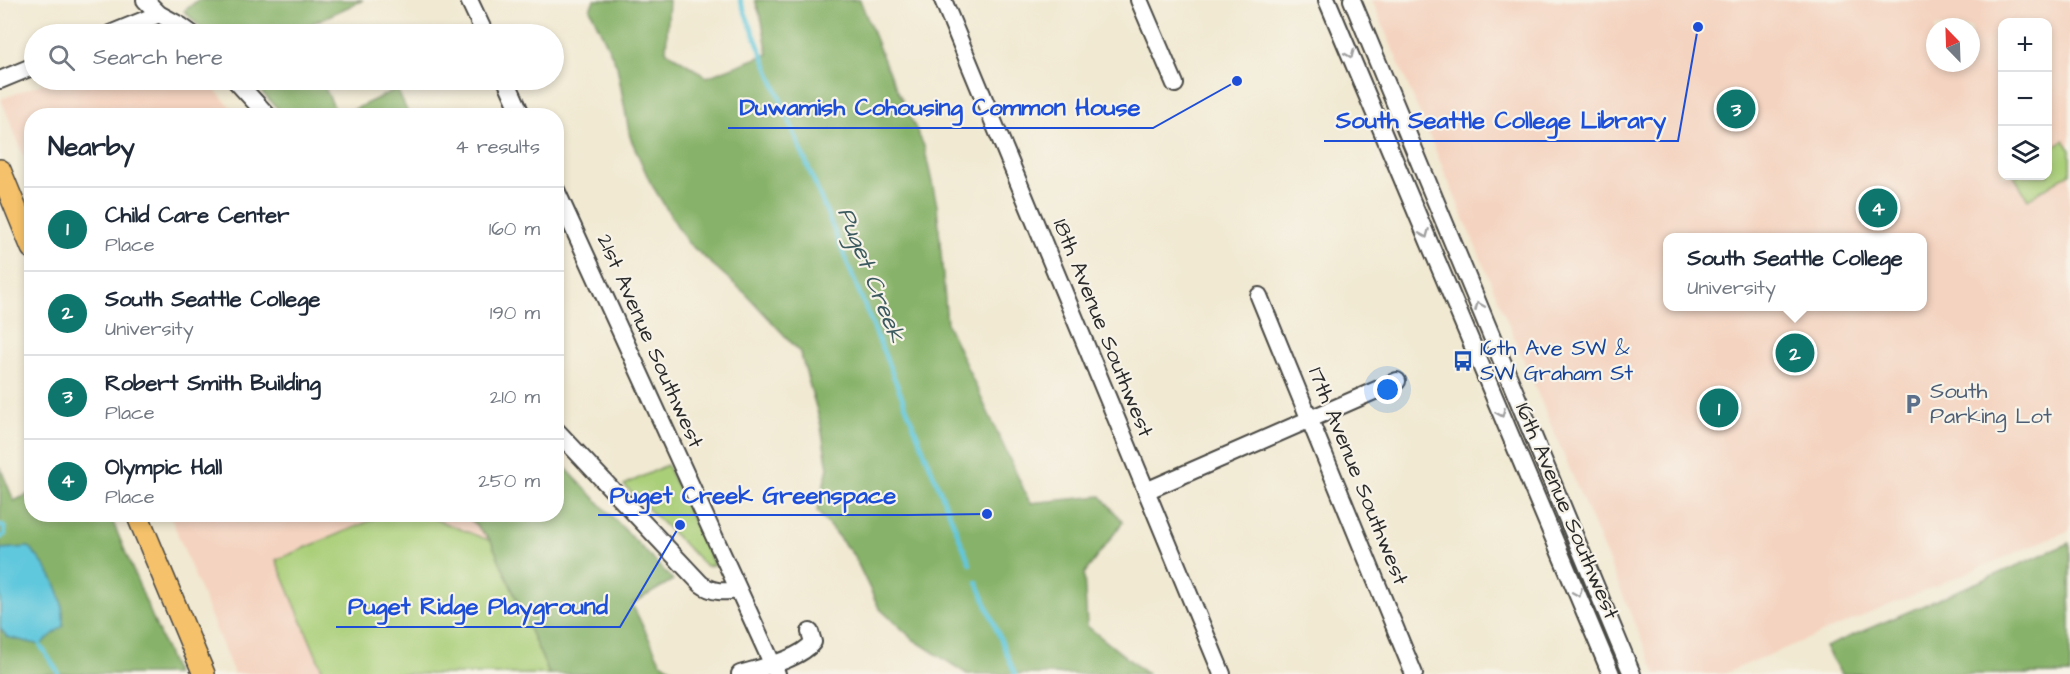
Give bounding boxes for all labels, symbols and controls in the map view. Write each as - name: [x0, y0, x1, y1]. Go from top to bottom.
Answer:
- north arrow: [1926, 18, 1980, 72]
- map controls: [1998, 18, 2052, 180]
- button: +: [1998, 18, 2052, 72]
- search box: [24, 24, 564, 90]
- icon: search: [45, 41, 78, 74]
- text: Search here: [93, 42, 223, 73]
- one-way arrow: [1343, 48, 1355, 59]
- button: −: [1998, 72, 2052, 126]
- callout: Duwamish Cohousing Common House: [728, 86, 1153, 128]
- pin: 3: [1716, 86, 1756, 132]
- text: Duwamish Cohousing Common House: [739, 91, 1141, 126]
- callout: South Seattle College Library: [1324, 99, 1678, 141]
- text: South Seattle College Library: [1335, 104, 1667, 140]
- button: layers: [1998, 126, 2052, 180]
- text: Nearby: [48, 129, 135, 165]
- text: 4 results: [455, 133, 540, 161]
- pin: 4: [1858, 186, 1898, 230]
- text: Child Care Center: [105, 200, 289, 231]
- water label: Puget Creek: [828, 202, 914, 349]
- street label: 18th Avenue Southwest: [1045, 214, 1161, 442]
- text: 1: [66, 215, 69, 243]
- text: 160 m: [489, 215, 540, 243]
- one-way arrow: [1418, 227, 1430, 238]
- street label: 21st Avenue Southwest: [589, 229, 711, 453]
- text: Place: [105, 231, 155, 259]
- popup: [1663, 233, 1927, 311]
- text: South Seattle College: [1687, 243, 1903, 274]
- text: University: [1687, 274, 1776, 302]
- text: South Seattle College: [105, 284, 321, 315]
- text: 2: [62, 299, 73, 327]
- text: 190 m: [490, 299, 540, 327]
- one-way arrow: [1474, 301, 1486, 312]
- text: University: [105, 315, 194, 343]
- pin: 2: [1776, 330, 1814, 376]
- place label: 16th Ave SW & SW Graham St: [1480, 333, 1633, 389]
- bus stop icon: 16th Ave SW & SW Graham St: [1451, 349, 1475, 373]
- street label: 17th Avenue Southwest: [1300, 362, 1416, 590]
- text: Robert Smith Building: [105, 368, 321, 399]
- your location: [1373, 375, 1402, 404]
- place label: South Parking Lot: [1930, 376, 2052, 433]
- text: 3: [62, 383, 73, 411]
- text: 210 m: [490, 383, 540, 411]
- pin: 1: [1700, 386, 1738, 430]
- parking icon: South Parking Lot: [1901, 392, 1925, 416]
- street label: 16th Avenue Southwest: [1507, 398, 1627, 624]
- text: Place: [105, 399, 155, 427]
- one-way arrow: [1494, 407, 1506, 418]
- text: Olympic Hall: [105, 452, 222, 483]
- text: 4: [61, 467, 74, 495]
- text: 250 m: [478, 467, 540, 495]
- callout: Puget Creek Greenspace: [598, 473, 908, 515]
- text: Puget Creek Greenspace: [610, 479, 896, 514]
- text: Place: [105, 483, 155, 511]
- callout: Puget Ridge Playground: [336, 585, 620, 627]
- one-way arrow: [1570, 586, 1582, 597]
- text: Puget Ridge Playground: [348, 590, 609, 626]

